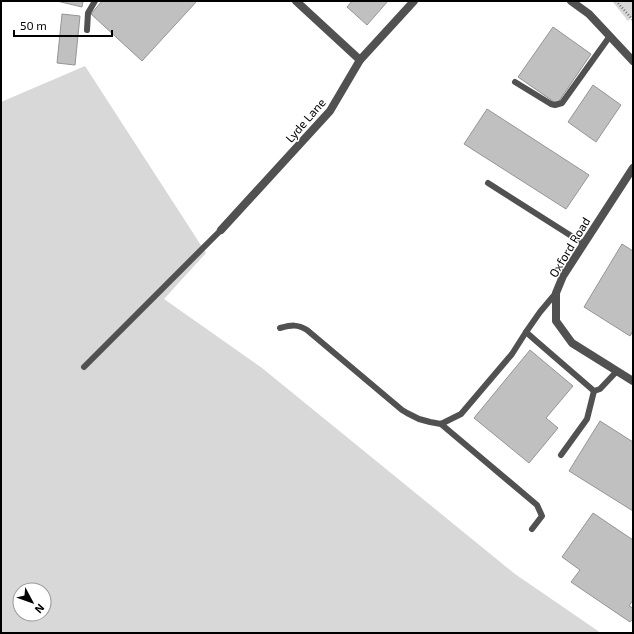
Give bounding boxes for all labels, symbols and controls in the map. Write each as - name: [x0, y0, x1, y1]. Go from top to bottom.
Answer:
- scale bar: [14, 12, 112, 38]
- text: 50 m: [20, 18, 47, 32]
- street label: Lyde Lane: [282, 95, 328, 145]
- street label: Oxford Road: [546, 214, 592, 280]
- north arrow: [12, 582, 52, 622]
- text: N: [32, 602, 47, 616]

